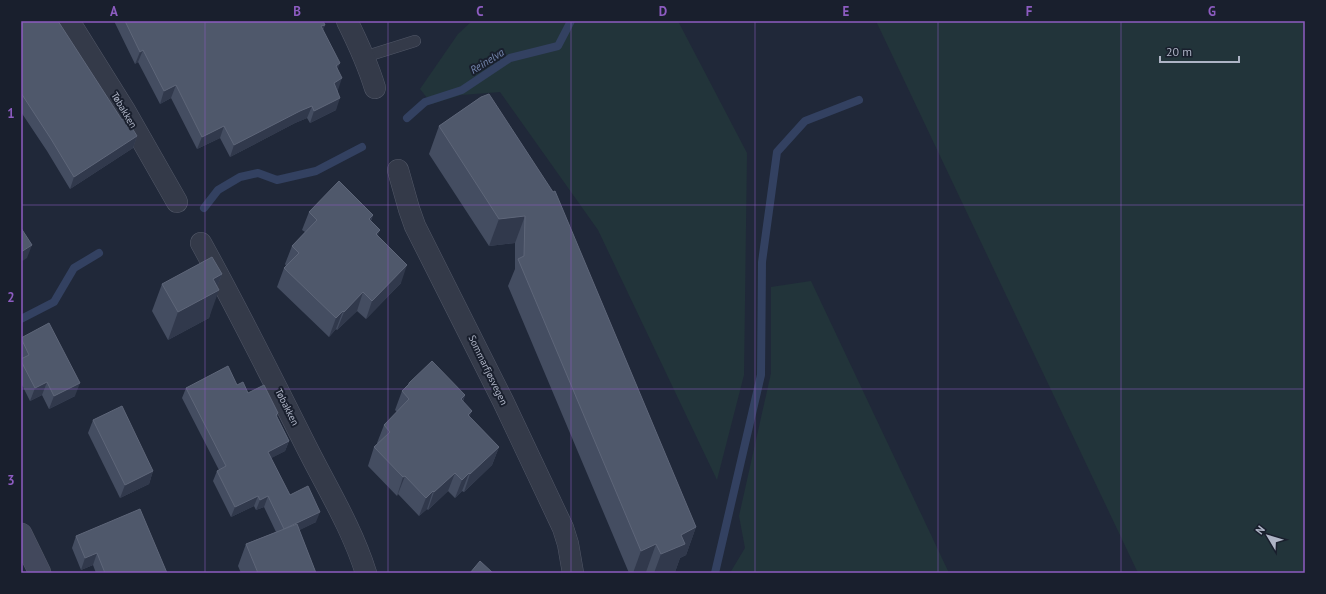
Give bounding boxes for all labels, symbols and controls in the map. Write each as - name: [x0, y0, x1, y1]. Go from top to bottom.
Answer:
- text: A: [110, 3, 118, 20]
- text: B: [293, 3, 301, 20]
- text: C: [476, 3, 484, 20]
- text: D: [659, 3, 667, 20]
- text: E: [843, 3, 850, 20]
- text: F: [1026, 3, 1033, 20]
- text: G: [1208, 3, 1216, 20]
- scale bar: [1160, 38, 1239, 64]
- text: 20 m: [1166, 44, 1192, 59]
- water label: Reinelva: [467, 45, 507, 77]
- street label: Tøbakken: [108, 90, 140, 130]
- text: 1: [7, 105, 15, 122]
- text: 2: [7, 289, 15, 306]
- street label: Sommarfjøsvegen: [465, 333, 511, 407]
- street label: Tøbakken: [272, 386, 302, 428]
- text: 3: [7, 472, 15, 489]
- north arrow: [1248, 516, 1288, 556]
- text: N: [1252, 523, 1268, 537]

